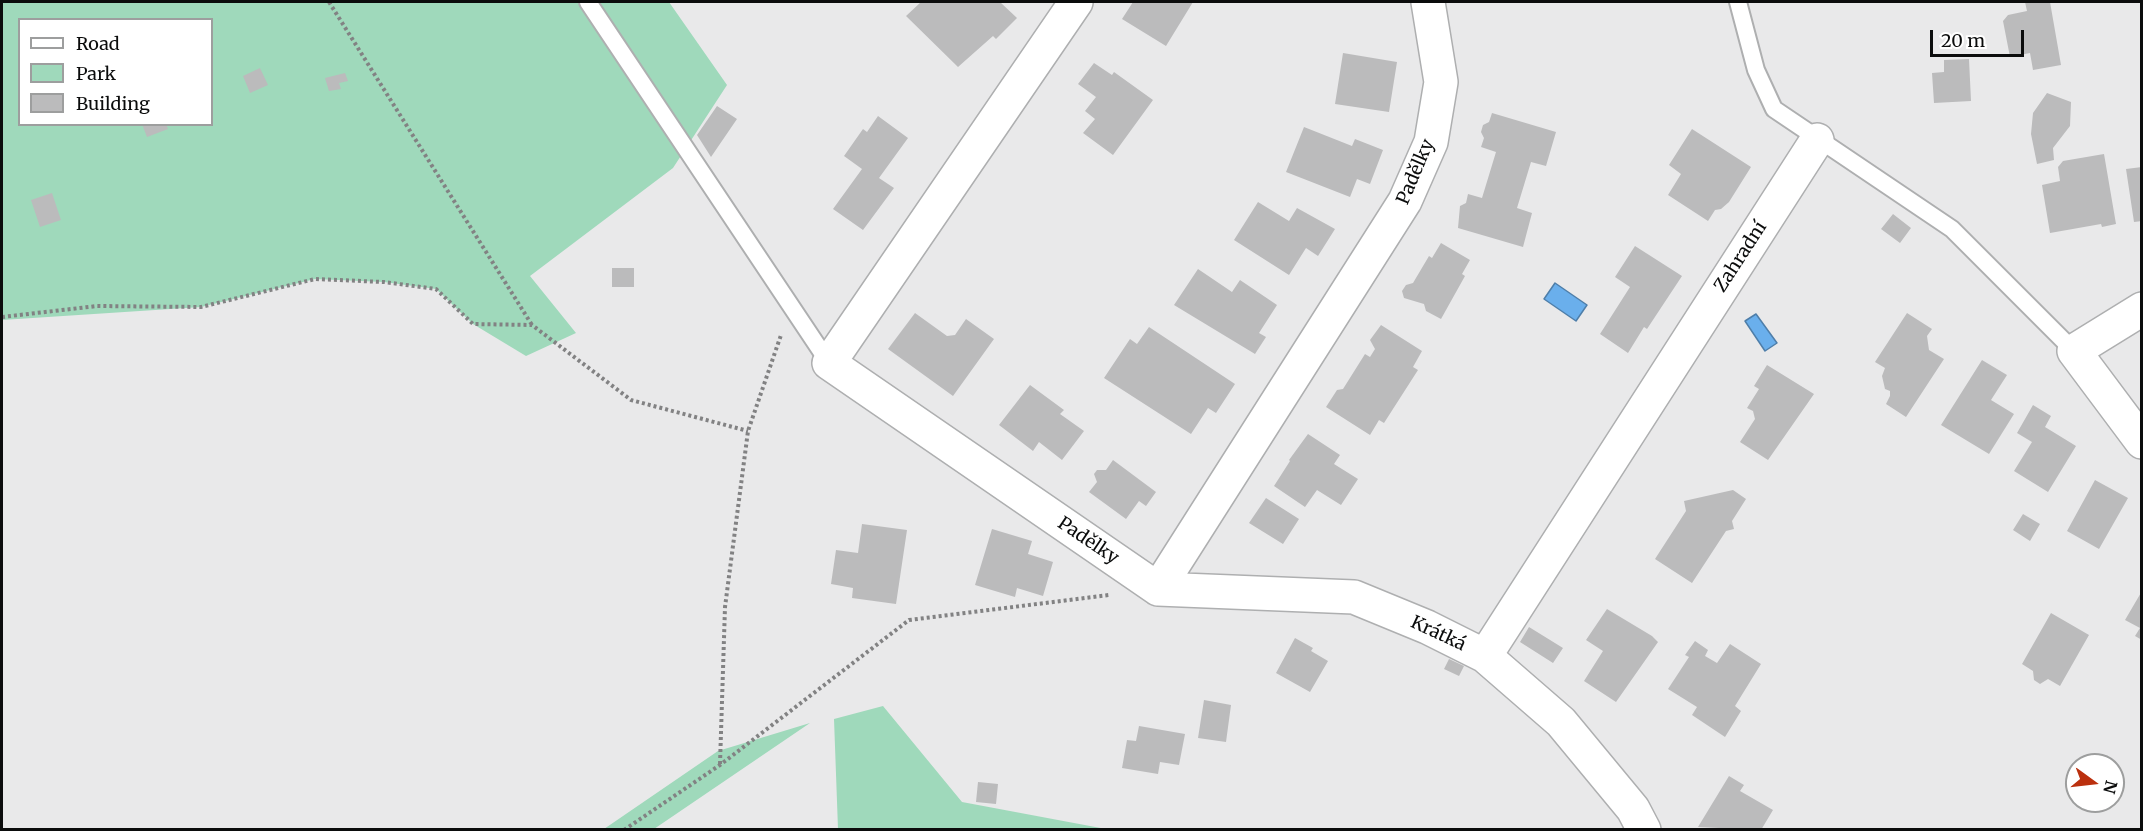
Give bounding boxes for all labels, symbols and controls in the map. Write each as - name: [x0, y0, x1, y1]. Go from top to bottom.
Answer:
- legend: [18, 18, 213, 126]
- scale bar: [1933, 18, 2028, 56]
- text: 20 m: [1941, 29, 1985, 52]
- text: Road: [76, 32, 120, 55]
- text: Park: [76, 62, 116, 85]
- text: Building: [76, 92, 150, 115]
- street label: Padělky: [1393, 136, 1439, 208]
- street label: Zahradní: [1710, 218, 1772, 296]
- street label: Padělky: [1053, 513, 1123, 569]
- street label: Krátká: [1407, 612, 1469, 656]
- north arrow: [2065, 753, 2125, 813]
- text: N: [2099, 778, 2122, 796]

